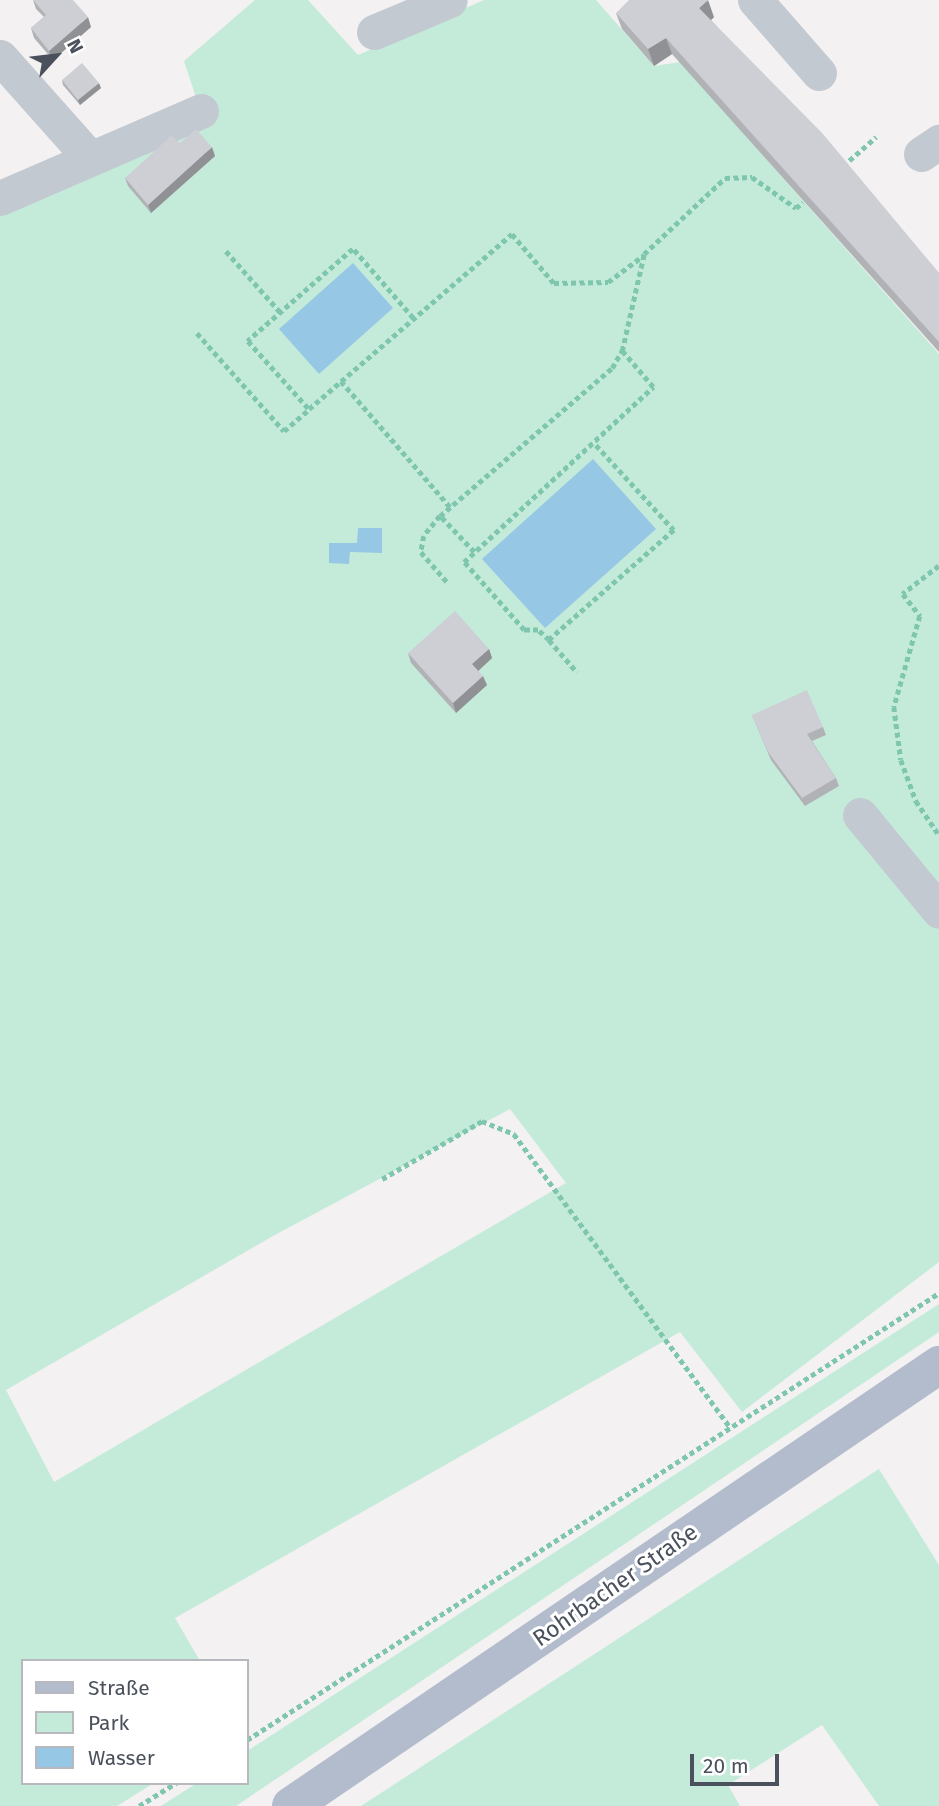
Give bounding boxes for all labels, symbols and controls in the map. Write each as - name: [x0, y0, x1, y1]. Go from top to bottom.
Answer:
- north arrow: [21, 21, 91, 91]
- text: N: [62, 35, 88, 57]
- street label: Rohrbacher Straße: [527, 1518, 703, 1652]
- legend: [21, 1659, 248, 1785]
- text: Straße: [88, 1675, 150, 1701]
- text: Park: [88, 1710, 129, 1736]
- scale bar: [694, 1740, 783, 1784]
- text: Wasser: [88, 1745, 155, 1771]
- text: 20 m: [703, 1753, 749, 1779]

